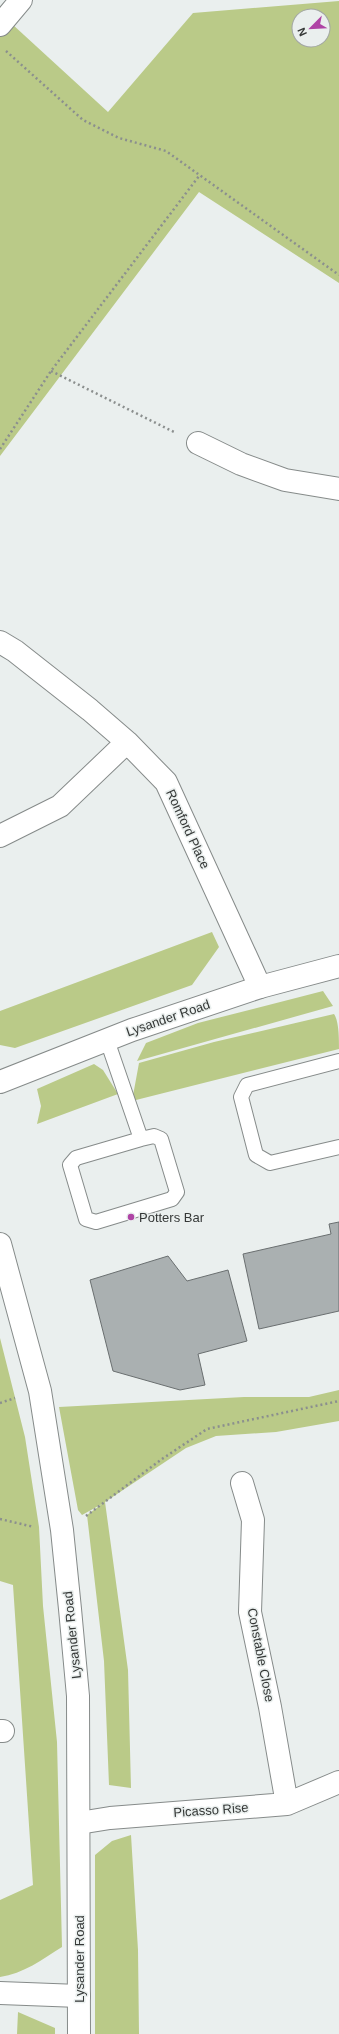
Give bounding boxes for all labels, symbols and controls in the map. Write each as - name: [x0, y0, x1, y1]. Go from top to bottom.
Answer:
- north arrow: [291, 8, 331, 48]
- text: N: [295, 26, 309, 38]
- street label: Romford Place: [163, 787, 213, 871]
- street label: Lysander Road: [124, 997, 212, 1039]
- place label: Potters Bar: [139, 1210, 205, 1225]
- marker: Potters Bar: [126, 1212, 136, 1222]
- street label: Lysander Road: [60, 1591, 84, 1679]
- street label: Constable Close: [245, 1607, 277, 1703]
- street label: Picasso Rise: [173, 1800, 249, 1820]
- street label: Lysander Road: [72, 1915, 87, 2003]

